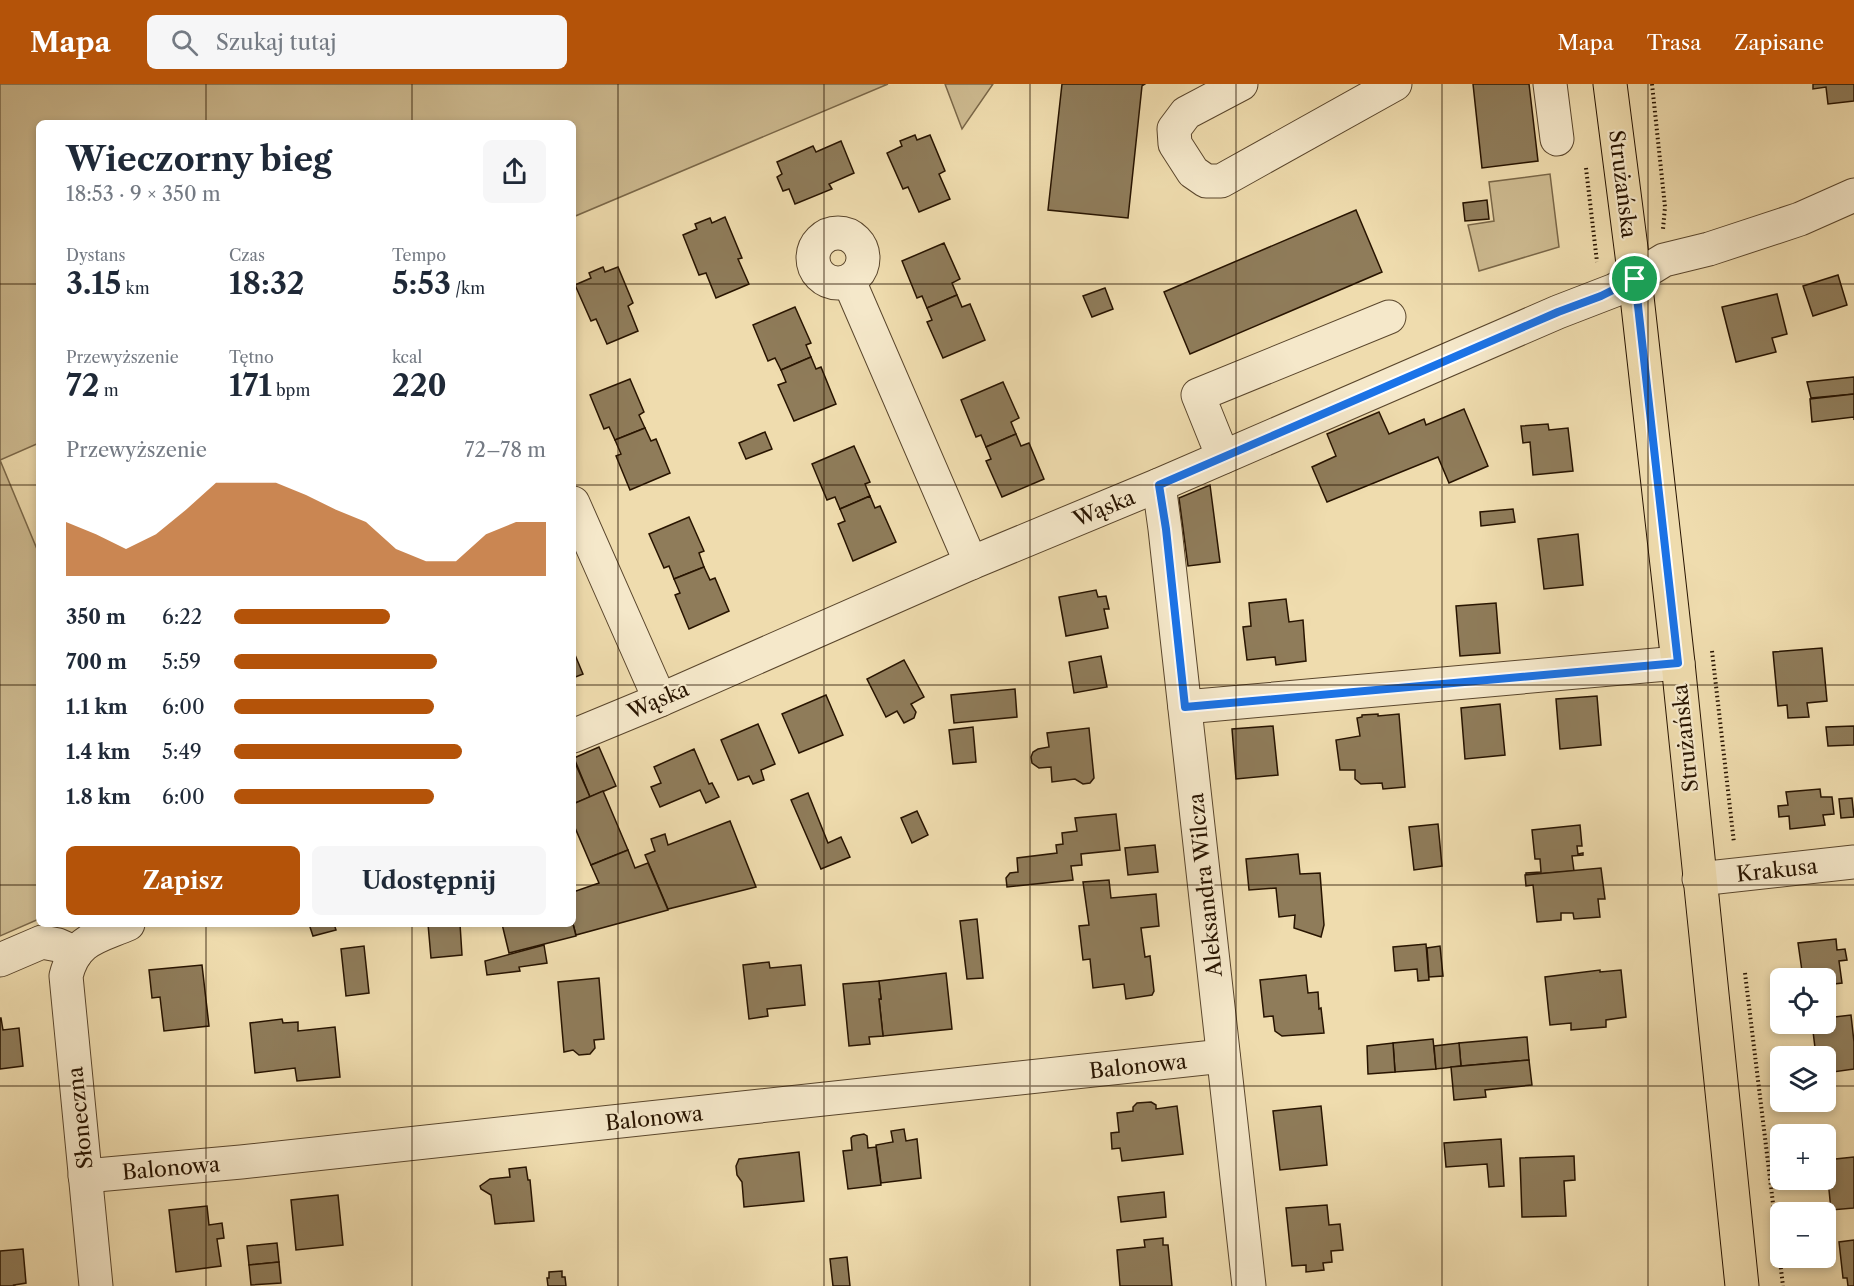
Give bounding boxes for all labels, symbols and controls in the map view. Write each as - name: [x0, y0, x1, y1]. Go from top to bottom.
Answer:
- search box: [147, 15, 567, 69]
- text: Mapa: [30, 25, 111, 59]
- icon: search: [168, 26, 201, 59]
- text: Szukaj tutaj: [216, 29, 337, 56]
- text: Mapa: [1558, 30, 1614, 55]
- text: Trasa: [1647, 30, 1701, 55]
- text: Zapisane: [1734, 30, 1824, 55]
- street label: Strużańska: [1604, 129, 1642, 240]
- text: Wieczorny bieg: [66, 139, 332, 180]
- button: share: [483, 140, 546, 203]
- text: 18:53 · 9 × 350 m: [66, 182, 221, 206]
- text: Dystans: [66, 245, 126, 265]
- text: Czas: [229, 245, 265, 265]
- text: Tempo: [392, 245, 446, 265]
- pin: [1609, 253, 1660, 304]
- icon: arrive: [1618, 262, 1651, 295]
- text: 3.15: [66, 265, 121, 302]
- text: 18:32: [229, 265, 305, 302]
- text: 5:53: [392, 265, 451, 302]
- text: km: [121, 278, 150, 298]
- text: /km: [451, 278, 485, 298]
- text: Przewyższenie: [66, 347, 179, 367]
- text: Tętno: [229, 347, 274, 367]
- text: kcal: [392, 347, 422, 367]
- text: 72: [66, 367, 99, 404]
- text: 171: [229, 367, 272, 404]
- text: 220: [392, 367, 447, 404]
- text: m: [99, 380, 119, 400]
- text: bpm: [272, 380, 310, 400]
- text: Przewyższenie: [66, 438, 207, 462]
- text: 72–78 m: [465, 438, 546, 462]
- street label: Wąska: [1069, 484, 1139, 532]
- text: 350 m: [66, 605, 126, 629]
- text: 6:22: [162, 605, 202, 629]
- text: 700 m: [66, 650, 127, 674]
- text: 5:59: [162, 650, 201, 674]
- street label: Wąska: [623, 676, 693, 724]
- street label: Strużańska: [1667, 682, 1703, 793]
- text: 1.1 km: [66, 695, 128, 719]
- text: 6:00: [162, 695, 205, 719]
- text: 1.4 km: [66, 740, 131, 764]
- text: 5:49: [162, 740, 202, 764]
- text: 1.8 km: [66, 785, 131, 809]
- text: 6:00: [162, 785, 205, 809]
- street label: Aleksandra Wilcza: [1183, 791, 1227, 979]
- button: Zapisz: [66, 846, 300, 915]
- button: Udostępnij: [312, 846, 546, 915]
- street label: Krakusa: [1735, 853, 1820, 887]
- map controls: [1770, 968, 1836, 1268]
- button: locate: [1770, 968, 1836, 1034]
- button: layers: [1770, 1046, 1836, 1112]
- street label: Balonowa: [1088, 1048, 1189, 1084]
- street label: Słoneczna: [62, 1065, 98, 1170]
- street label: Balonowa: [604, 1100, 705, 1136]
- button: +: [1770, 1124, 1836, 1190]
- street label: Balonowa: [121, 1151, 222, 1185]
- button: −: [1770, 1202, 1836, 1268]

